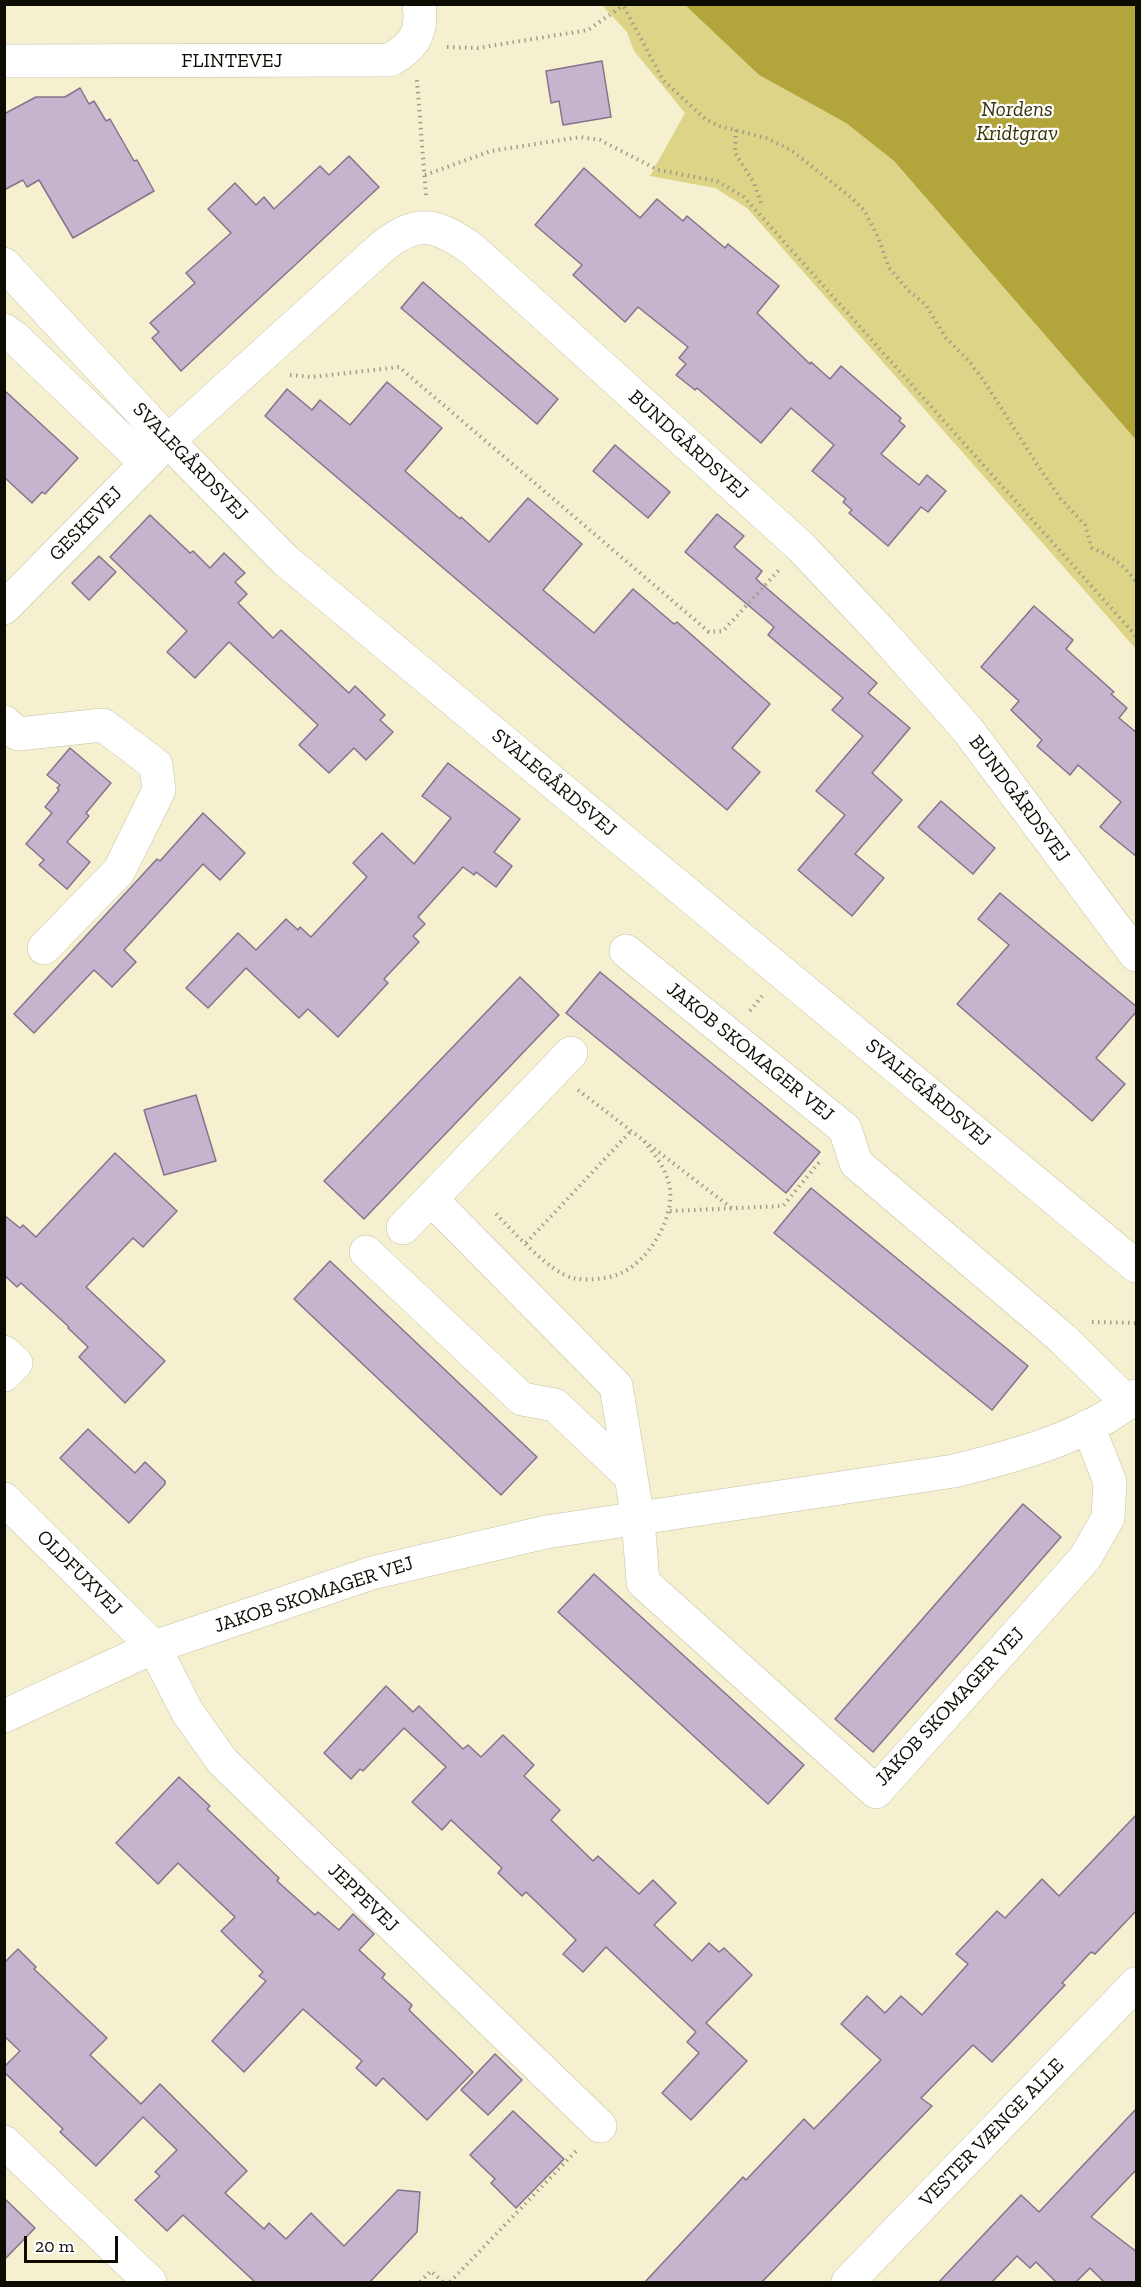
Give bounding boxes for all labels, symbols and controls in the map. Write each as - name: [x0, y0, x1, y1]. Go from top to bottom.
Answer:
- street label: FLINTEVEJ: [181, 49, 283, 73]
- water label: Nordens Kridtgrav: [976, 97, 1058, 147]
- street label: BUNDGÅRDSVEJ: [623, 385, 753, 505]
- street label: SVALEGÅRDSVEJ: [127, 398, 253, 526]
- street label: GESKEVEJ: [44, 482, 128, 566]
- street label: SVALEGÅRDSVEJ: [487, 724, 621, 842]
- street label: BUNDGÅRDSVEJ: [963, 731, 1075, 867]
- street label: JAKOB SKOMAGER VEJ: [662, 977, 838, 1127]
- street label: SVALEGÅRDSVEJ: [861, 1034, 995, 1152]
- street label: OLDFUXVEJ: [31, 1525, 127, 1621]
- street label: JAKOB SKOMAGER VEJ: [211, 1551, 417, 1639]
- street label: JAKOB SKOMAGER VEJ: [870, 1623, 1030, 1791]
- street label: JEPPEVEJ: [323, 1858, 403, 1938]
- street label: VESTER VÆNGE ALLE: [915, 2054, 1069, 2212]
- scale bar: [27, 2224, 122, 2262]
- text: 20 m: [35, 2235, 74, 2257]

